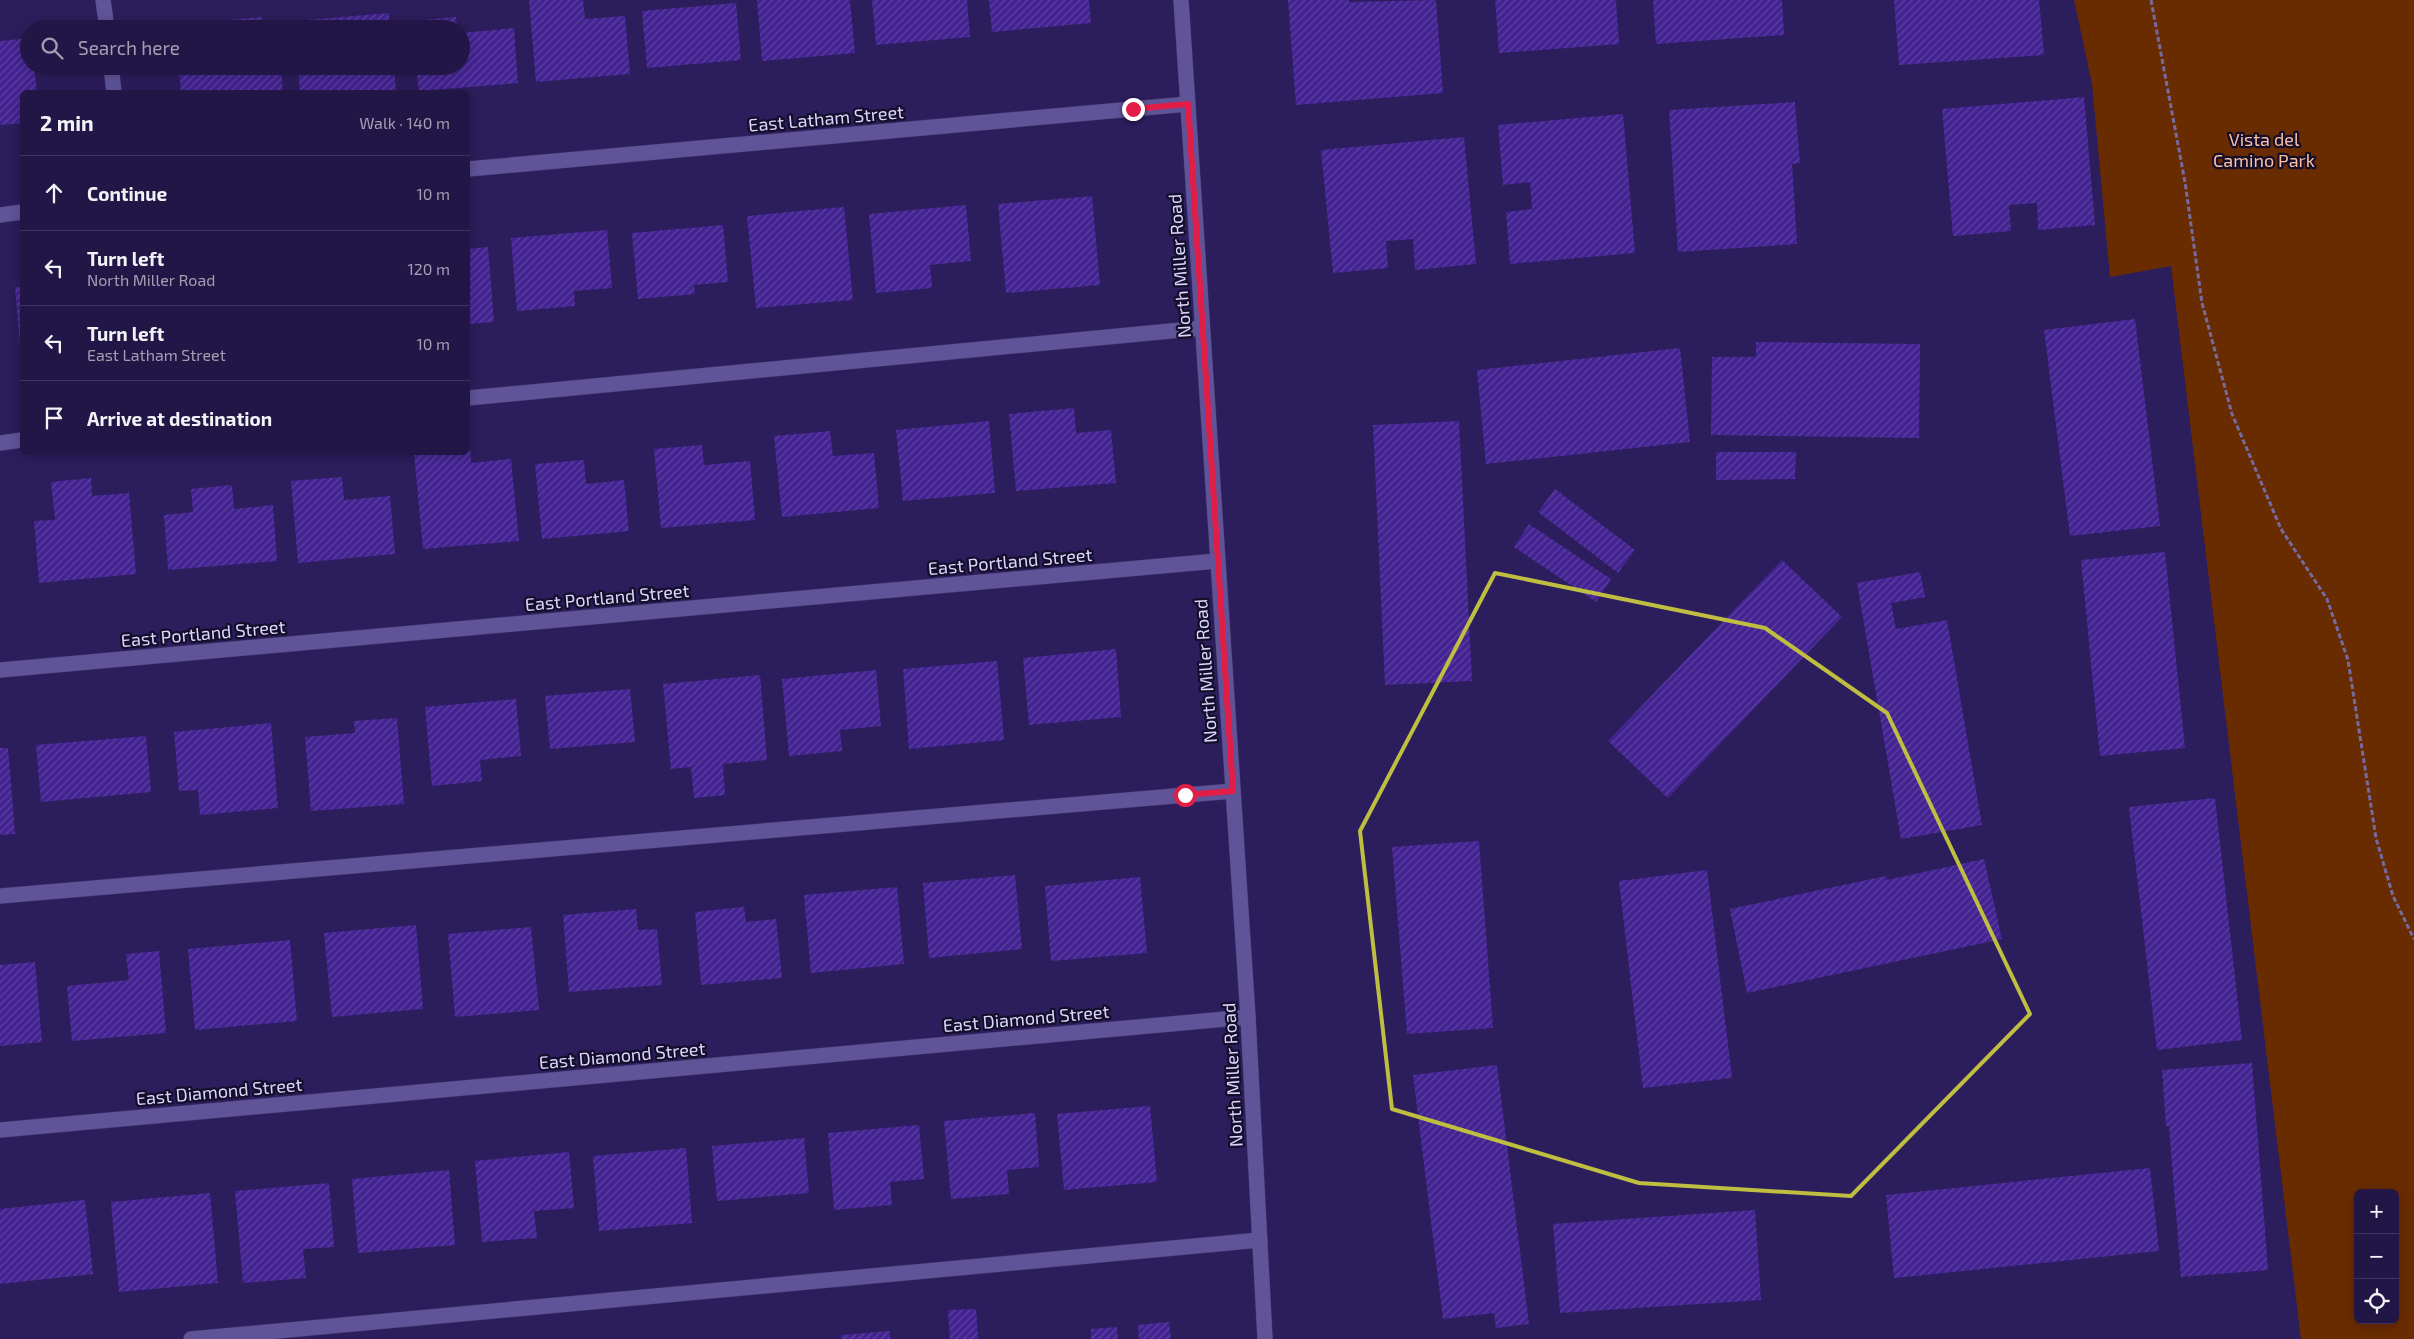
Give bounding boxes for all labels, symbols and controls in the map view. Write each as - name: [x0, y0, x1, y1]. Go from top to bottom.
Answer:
- search box: [20, 20, 470, 75]
- icon: search: [38, 34, 66, 62]
- text: Search here: [78, 36, 180, 59]
- route end: [1122, 98, 1145, 121]
- street label: East Latham Street: [747, 100, 905, 136]
- text: 2 min: [40, 110, 94, 135]
- text: Walk · 140 m: [359, 113, 450, 132]
- park label: Vista del Camino Park: [2213, 128, 2315, 171]
- icon: ahead: [40, 179, 68, 207]
- text: Continue: [87, 182, 167, 205]
- text: 10 m: [416, 184, 450, 203]
- street label: North Miller Road: [1163, 193, 1195, 339]
- text: Turn left: [87, 247, 164, 270]
- icon: left: [40, 254, 68, 282]
- text: 120 m: [407, 259, 450, 278]
- text: North Miller Road: [87, 270, 215, 289]
- text: Turn left: [87, 322, 164, 345]
- icon: left: [40, 329, 68, 357]
- text: 10 m: [416, 334, 450, 353]
- text: East Latham Street: [87, 345, 226, 364]
- icon: arrive: [40, 404, 68, 432]
- text: Arrive at destination: [87, 407, 272, 430]
- street label: East Portland Street: [927, 543, 1093, 579]
- street label: East Portland Street: [524, 579, 690, 615]
- street label: North Miller Road: [1189, 598, 1221, 744]
- street label: East Portland Street: [120, 615, 286, 651]
- route start: [1174, 784, 1197, 807]
- street label: East Diamond Street: [942, 1000, 1110, 1036]
- street label: North Miller Road: [1217, 1002, 1247, 1148]
- street label: East Diamond Street: [538, 1037, 706, 1073]
- street label: East Diamond Street: [135, 1073, 303, 1109]
- map controls: [2354, 1189, 2399, 1324]
- button: +: [2354, 1189, 2399, 1234]
- button: −: [2354, 1234, 2399, 1279]
- button: locate: [2354, 1279, 2399, 1324]

